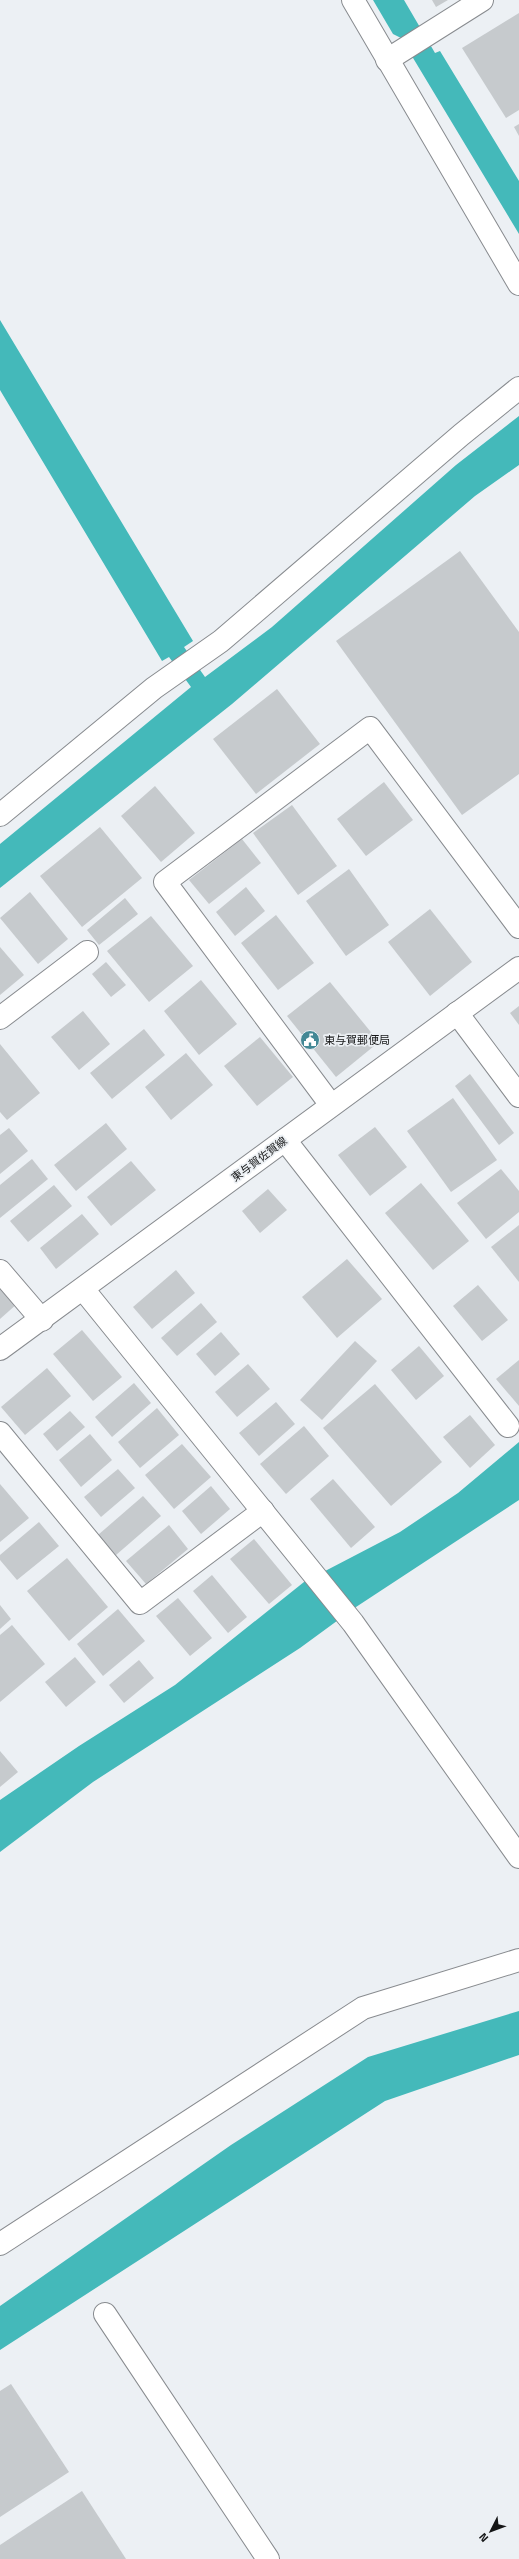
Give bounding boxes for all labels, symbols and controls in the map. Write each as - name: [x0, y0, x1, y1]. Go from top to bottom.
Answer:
- public building icon: 東与賀郵便局: [299, 1029, 321, 1051]
- place label: 東与賀郵便局: [324, 1032, 390, 1048]
- street label: 東与賀佐賀線: [228, 1133, 290, 1185]
- north arrow: [471, 2511, 511, 2551]
- text: N: [475, 2530, 492, 2546]

